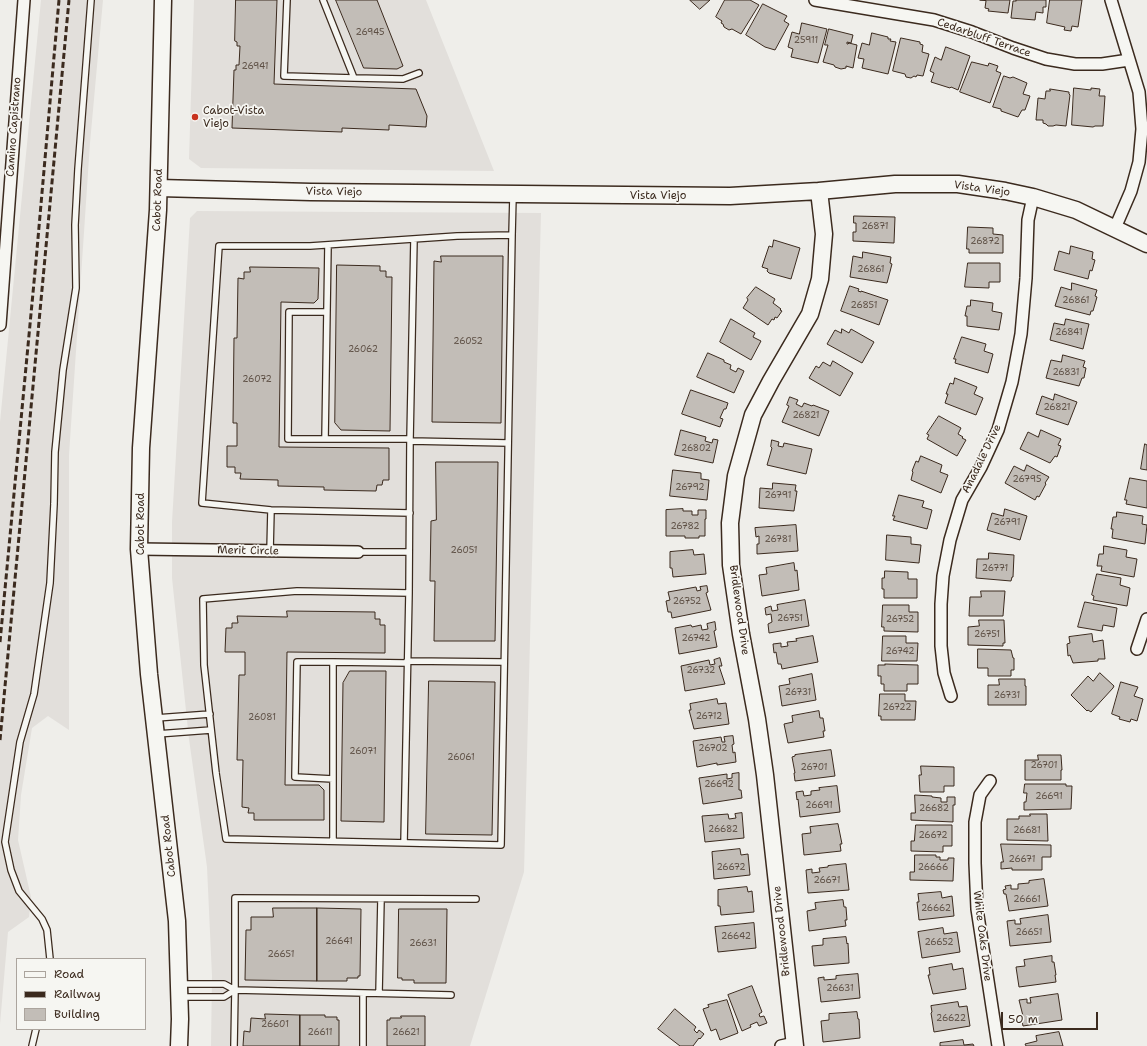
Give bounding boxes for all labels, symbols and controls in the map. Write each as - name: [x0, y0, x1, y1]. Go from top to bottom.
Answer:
- street label: Cedarbluff Terrace: [935, 16, 1033, 60]
- house number: 26945: [356, 28, 384, 38]
- house number: 25911: [794, 36, 818, 46]
- house number: 26941: [241, 62, 269, 72]
- street label: Camino Capistrano: [4, 77, 24, 177]
- place label: Cabot-Vista Viejo: [203, 104, 264, 130]
- marker: Cabot-Vista Viejo: [190, 112, 200, 122]
- street label: Cabot Road: [150, 168, 166, 232]
- street label: Vista Viejo: [953, 179, 1011, 199]
- street label: Vista Viejo: [306, 185, 362, 199]
- street label: Vista Viejo: [630, 189, 686, 203]
- house number: 26871: [861, 222, 889, 232]
- house number: 26872: [970, 237, 1000, 247]
- house number: 26861: [857, 265, 885, 275]
- house number: 26861: [1062, 296, 1090, 306]
- house number: 26851: [851, 301, 877, 311]
- house number: 26841: [1055, 328, 1083, 338]
- house number: 26052: [453, 337, 483, 347]
- house number: 26062: [348, 345, 378, 355]
- house number: 26831: [1052, 368, 1080, 378]
- house number: 26072: [242, 375, 272, 385]
- house number: 26821: [1043, 403, 1071, 413]
- house number: 26821: [792, 411, 820, 421]
- street label: Anadale Drive: [960, 422, 1004, 496]
- house number: 26802: [681, 444, 711, 454]
- house number: 26795: [1013, 475, 1041, 485]
- house number: 26792: [675, 483, 705, 493]
- house number: 26791: [765, 491, 791, 501]
- street label: Cabot Road: [134, 493, 148, 555]
- house number: 26791: [994, 518, 1020, 528]
- house number: 26782: [670, 522, 700, 532]
- house number: 26781: [765, 535, 791, 545]
- street label: Merit Circle: [217, 544, 279, 558]
- house number: 26051: [450, 546, 478, 556]
- street label: Bridlewood Drive: [726, 564, 752, 656]
- house number: 26771: [982, 564, 1008, 574]
- house number: 26752: [673, 597, 701, 607]
- house number: 26751: [777, 614, 803, 624]
- house number: 26752: [886, 615, 914, 625]
- house number: 26751: [974, 630, 1000, 640]
- house number: 26742: [681, 634, 711, 644]
- house number: 26742: [885, 647, 915, 657]
- house number: 26732: [687, 666, 715, 676]
- house number: 26731: [785, 688, 811, 698]
- house number: 26731: [994, 691, 1020, 701]
- house number: 26722: [883, 703, 911, 713]
- house number: 26712: [696, 712, 722, 722]
- house number: 26081: [248, 713, 276, 723]
- house number: 26702: [698, 744, 728, 754]
- house number: 26071: [349, 747, 377, 757]
- house number: 26061: [447, 753, 475, 763]
- house number: 26701: [1030, 761, 1058, 771]
- house number: 26701: [800, 763, 828, 773]
- house number: 26692: [704, 780, 734, 790]
- house number: 26691: [1035, 792, 1063, 802]
- house number: 26691: [805, 801, 833, 811]
- house number: 26682: [919, 804, 949, 814]
- street label: Cabot Road: [159, 814, 179, 878]
- house number: 26682: [708, 825, 738, 835]
- house number: 26681: [1013, 826, 1041, 836]
- house number: 26672: [918, 831, 948, 841]
- house number: 26671: [1009, 855, 1035, 865]
- house number: 26672: [716, 863, 746, 873]
- house number: 26666: [918, 863, 948, 873]
- house number: 26671: [814, 876, 840, 886]
- street label: Bridlewood Drive: [771, 885, 793, 977]
- street label: White Oaks Drive: [970, 890, 994, 982]
- house number: 26661: [1013, 895, 1041, 905]
- house number: 26662: [921, 904, 951, 914]
- house number: 26651: [1016, 928, 1042, 938]
- house number: 26642: [721, 932, 751, 942]
- house number: 26641: [325, 937, 353, 947]
- house number: 26652: [924, 938, 954, 948]
- house number: 26631: [409, 939, 437, 949]
- house number: 26651: [268, 950, 294, 960]
- legend: [16, 958, 146, 1030]
- text: Road: [54, 966, 84, 982]
- house number: 26631: [826, 984, 854, 994]
- text: Railway: [54, 986, 101, 1002]
- scale bar: [1003, 1004, 1100, 1030]
- text: Building: [54, 1006, 100, 1022]
- text: 50 m: [1008, 1011, 1038, 1027]
- house number: 26622: [936, 1014, 966, 1024]
- house number: 26601: [261, 1020, 289, 1030]
- house number: 26611: [308, 1028, 332, 1038]
- house number: 26621: [392, 1028, 420, 1038]

